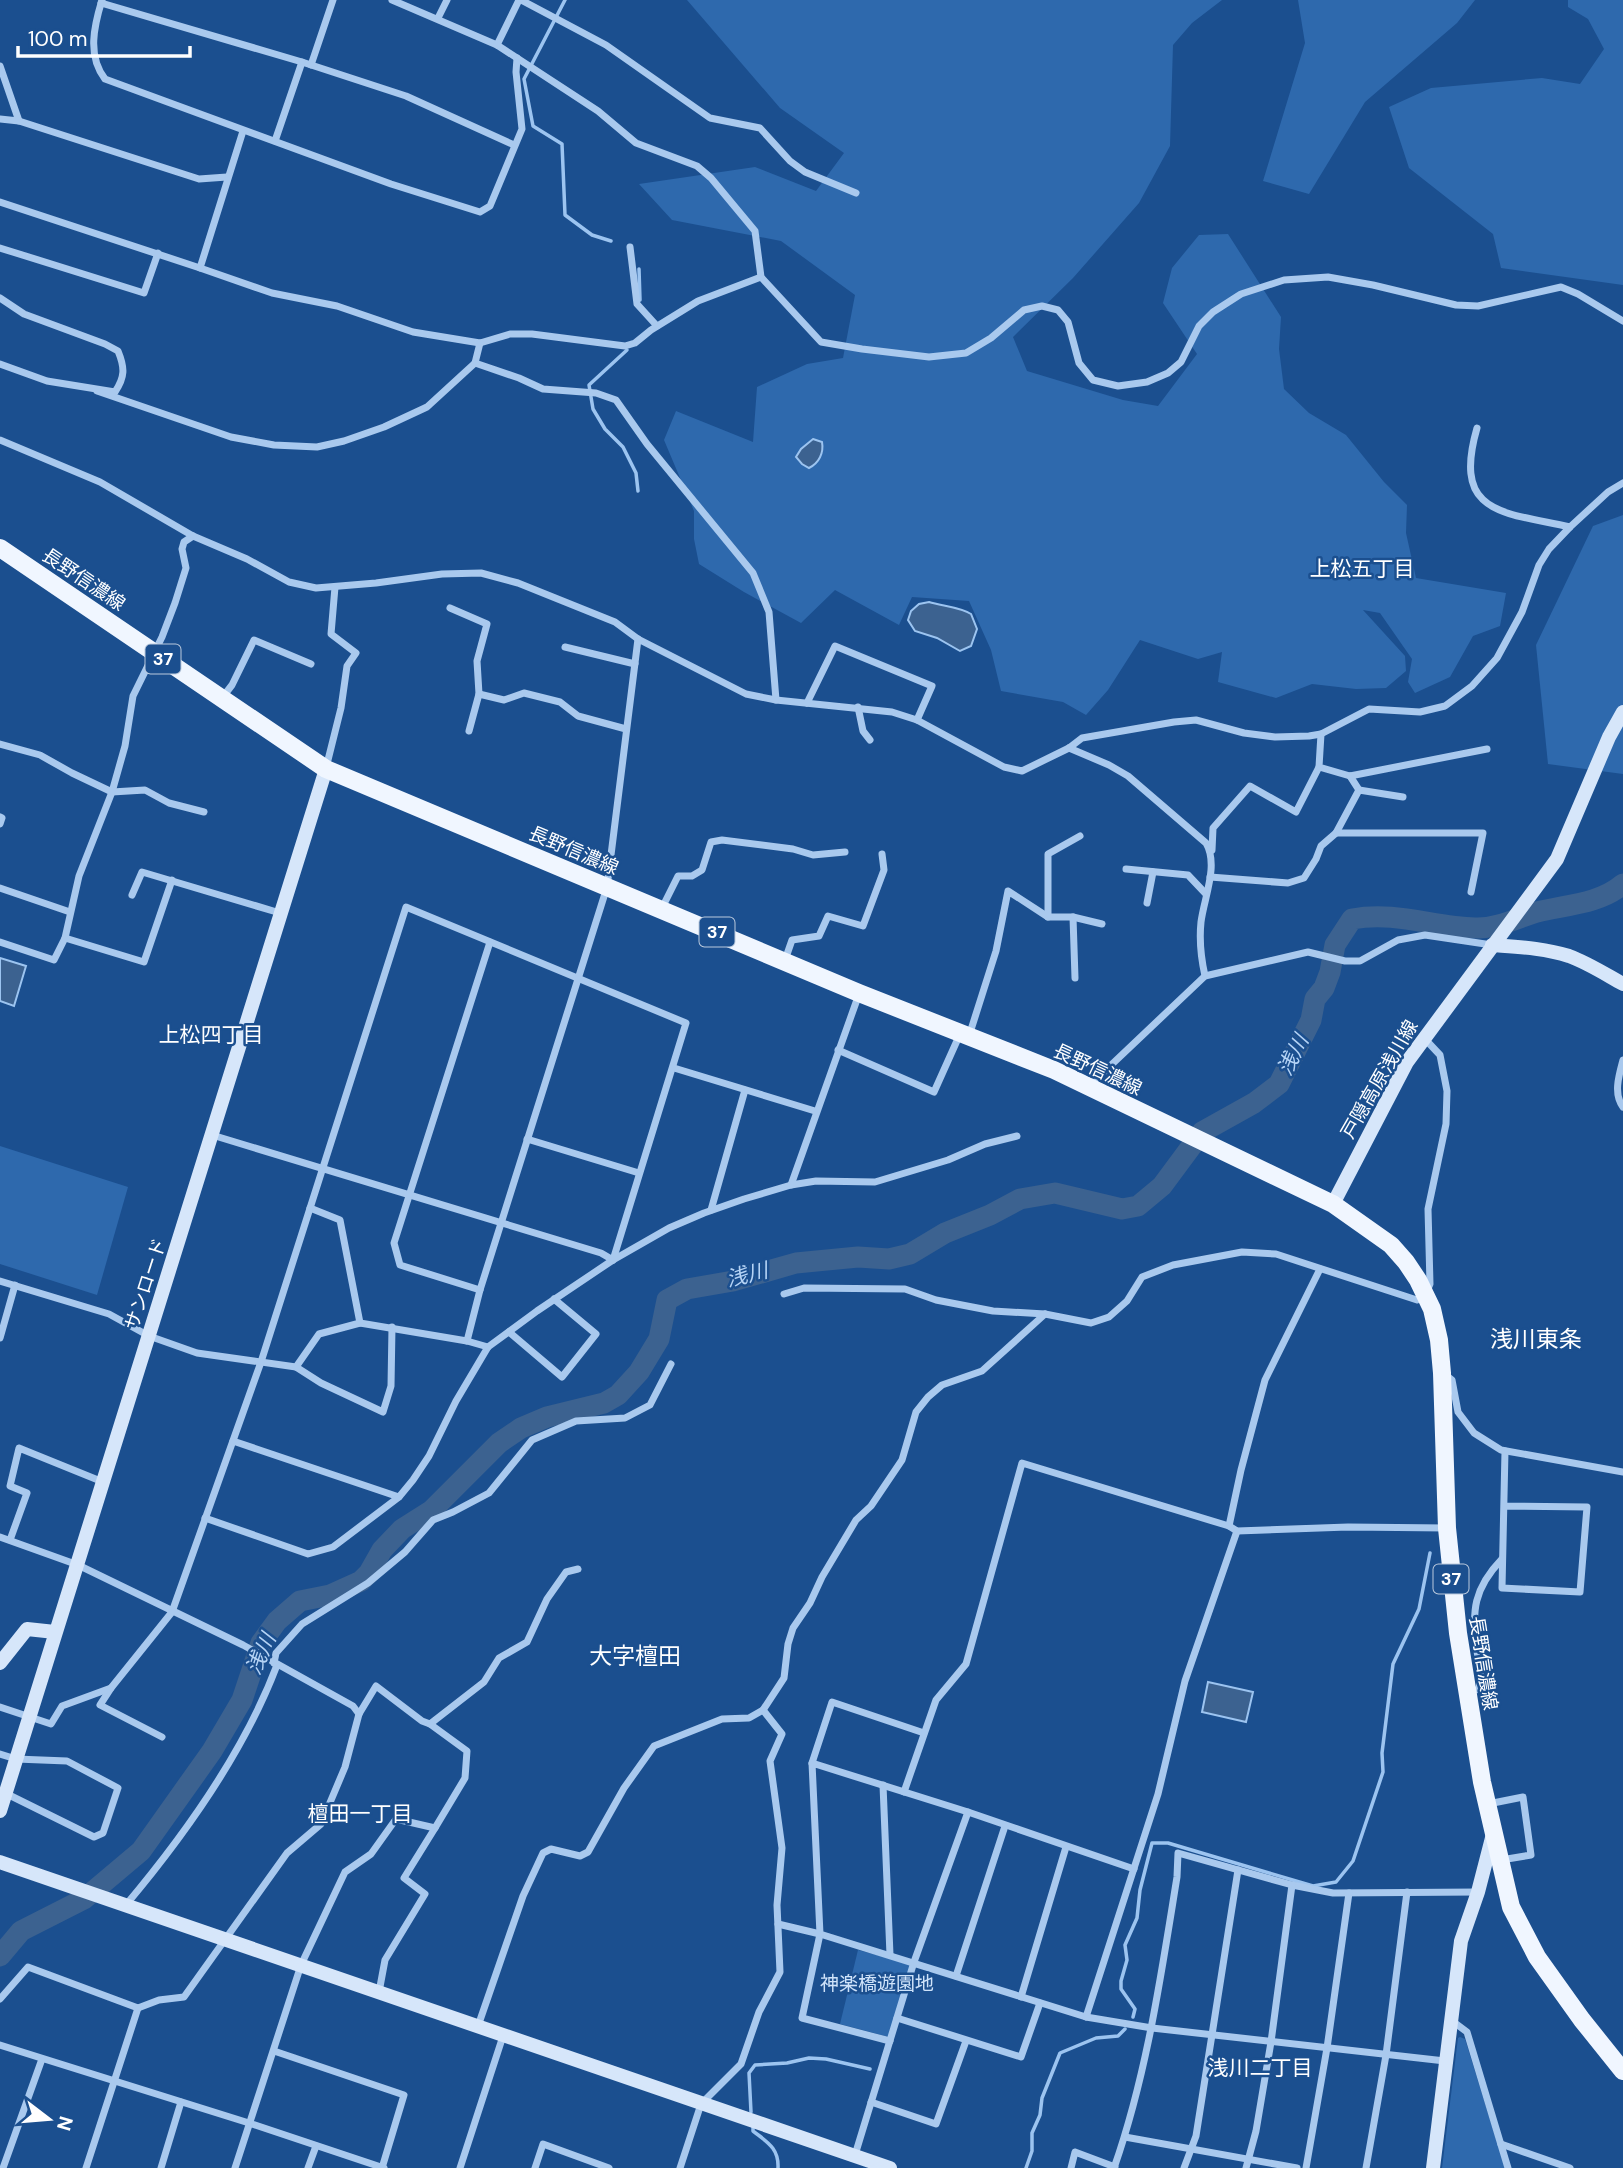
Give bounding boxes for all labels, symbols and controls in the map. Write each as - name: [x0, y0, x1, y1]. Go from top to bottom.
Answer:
- scale bar: [18, 14, 189, 58]
- text: 100 m: [28, 25, 88, 53]
- street label: 長野信濃線: [37, 542, 130, 616]
- district label: 上松五丁目: [1310, 555, 1415, 583]
- road number: 37: [146, 644, 180, 674]
- street label: 長野信濃線: [525, 820, 622, 881]
- road number: 37: [700, 917, 734, 946]
- street label: 戸隠高原浅川線: [1335, 1015, 1424, 1143]
- district label: 上松四丁目: [159, 1021, 264, 1049]
- water label: 浅川: [1271, 1028, 1316, 1080]
- street label: 長野信濃線: [1049, 1038, 1146, 1101]
- street label: サンロード: [119, 1235, 172, 1333]
- water label: 浅川: [723, 1256, 773, 1294]
- district label: 浅川東条: [1490, 1324, 1582, 1354]
- road number: 37: [1434, 1564, 1468, 1594]
- street label: 長野信濃線: [1464, 1614, 1503, 1712]
- water label: 浅川: [240, 1627, 283, 1679]
- district label: 大字檀田: [589, 1641, 681, 1671]
- district label: 檀田一丁目: [308, 1800, 413, 1828]
- park label: 神楽橋遊園地: [820, 1971, 934, 1996]
- district label: 浅川二丁目: [1208, 2054, 1313, 2082]
- north arrow: [14, 2084, 84, 2154]
- text: N: [51, 2113, 79, 2134]

